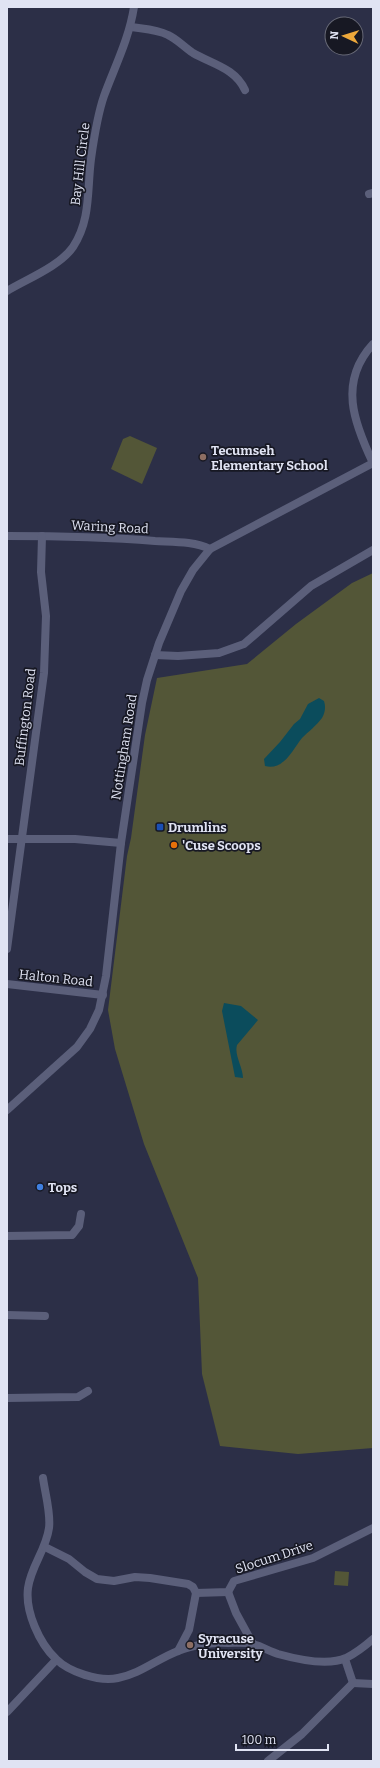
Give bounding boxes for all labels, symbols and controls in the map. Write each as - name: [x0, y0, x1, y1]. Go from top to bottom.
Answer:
- north arrow: [324, 16, 364, 56]
- text: N: [328, 30, 341, 40]
- street label: Bay Hill Circle: [67, 122, 93, 206]
- place label: Tecumseh Elementary School: [211, 443, 328, 473]
- marker: Tecumseh Elementary School: [198, 452, 208, 462]
- street label: Waring Road: [71, 517, 149, 537]
- street label: Buffington Road: [12, 667, 38, 767]
- street label: Nottingham Road: [108, 693, 140, 801]
- place label: Drumlins: [168, 820, 227, 835]
- marker: Drumlins: [155, 822, 165, 832]
- place label: 'Cuse Scoops: [182, 838, 261, 853]
- marker: 'Cuse Scoops: [169, 840, 179, 850]
- street label: Halton Road: [18, 967, 94, 989]
- place label: Tops: [48, 1180, 77, 1195]
- marker: Tops: [35, 1182, 45, 1192]
- street label: Slocum Drive: [233, 1537, 315, 1577]
- place label: Syracuse University: [198, 1631, 264, 1661]
- marker: Syracuse University: [185, 1640, 195, 1650]
- scale bar: [236, 1726, 328, 1752]
- text: 100 m: [242, 1733, 277, 1747]

